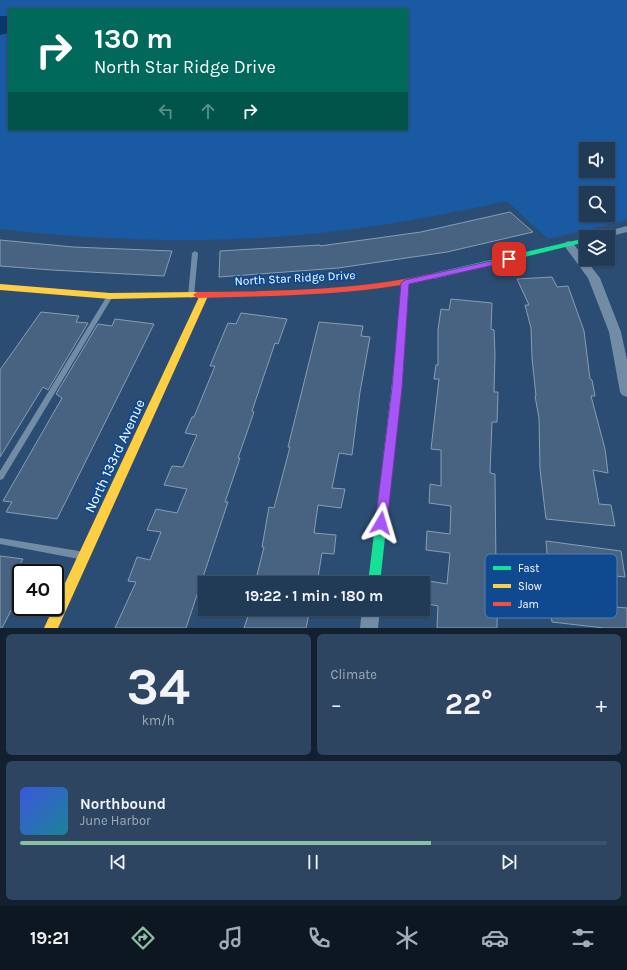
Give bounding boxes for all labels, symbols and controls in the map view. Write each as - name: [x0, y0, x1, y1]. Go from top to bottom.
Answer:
- text: 130 m: [94, 22, 173, 55]
- icon: right: [28, 24, 80, 76]
- text: North Star Ridge Drive: [94, 56, 276, 78]
- icon: left: [155, 100, 177, 122]
- icon: ahead: [197, 100, 219, 122]
- icon: right: [239, 100, 261, 122]
- map controls: [579, 142, 615, 266]
- button: sound: [579, 142, 615, 178]
- button: search: [579, 186, 615, 222]
- button: layers: [579, 230, 615, 266]
- pin: [492, 242, 526, 276]
- icon: arrive: [498, 248, 520, 270]
- street label: North Star Ridge Drive: [234, 268, 356, 288]
- street label: North 133rd Avenue: [81, 397, 149, 515]
- position arrow: [360, 502, 402, 544]
- legend: [485, 554, 617, 618]
- text: Fast: [518, 562, 539, 575]
- speed limit sign: 40: [12, 564, 64, 616]
- text: Slow: [518, 580, 542, 593]
- text: 19:22 · 1 min · 180 m: [245, 587, 383, 605]
- text: Jam: [518, 598, 539, 611]
- text: 34: [127, 656, 190, 717]
- text: Climate: [331, 667, 377, 682]
- text: 22°: [445, 686, 493, 722]
- text: −: [331, 692, 342, 718]
- text: +: [595, 692, 607, 718]
- text: km/h: [142, 713, 175, 728]
- text: Northbound: [80, 795, 166, 813]
- text: June Harbor: [80, 813, 151, 828]
- icon: previous: [107, 851, 129, 873]
- icon: pause: [302, 851, 324, 873]
- icon: next: [498, 851, 520, 873]
- icon: directions: [129, 924, 157, 952]
- icon: music: [217, 924, 245, 952]
- icon: phone: [305, 924, 333, 952]
- icon: climate: [393, 924, 421, 952]
- icon: car: [481, 924, 509, 952]
- icon: filters: [569, 924, 597, 952]
- text: 19:21: [30, 927, 70, 949]

